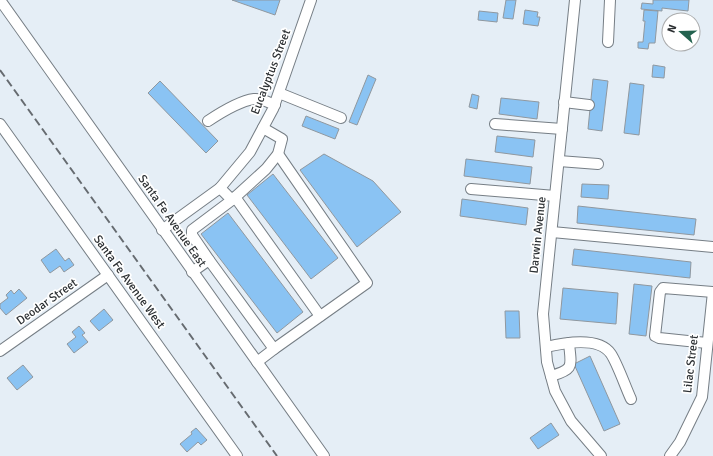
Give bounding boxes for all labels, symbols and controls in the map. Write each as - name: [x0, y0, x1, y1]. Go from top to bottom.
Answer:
- north arrow: [661, 12, 701, 52]
- text: N: [665, 23, 679, 35]
- street label: Eucalyptus Street: [248, 27, 294, 117]
- street label: Santa Fe Avenue East: [135, 172, 209, 270]
- street label: Darwin Avenue: [527, 196, 549, 274]
- street label: Santa Fe Avenue West: [90, 232, 168, 332]
- street label: Deodar Street: [14, 276, 80, 328]
- street label: Lilac Street: [680, 334, 702, 394]

